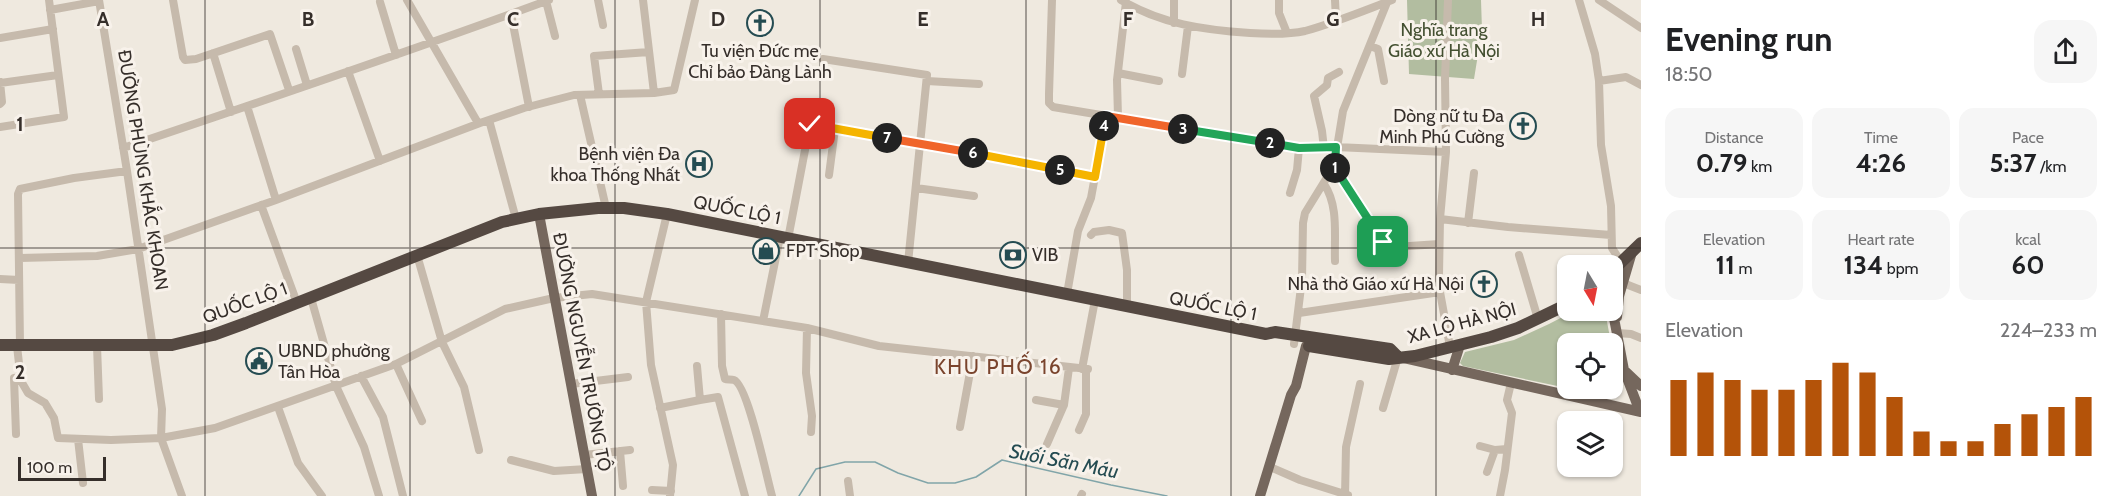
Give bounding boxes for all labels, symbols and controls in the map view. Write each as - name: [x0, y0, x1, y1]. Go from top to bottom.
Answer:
- text: A: [97, 7, 110, 31]
- text: B: [302, 7, 314, 31]
- text: C: [507, 7, 519, 31]
- text: D: [711, 7, 725, 31]
- text: E: [917, 7, 929, 31]
- text: F: [1123, 7, 1134, 31]
- text: G: [1326, 7, 1340, 31]
- text: H: [1531, 7, 1545, 31]
- church icon: Tu viện Đức mẹ Chỉ bảo Đàng Lành: [745, 8, 775, 38]
- park label: Nghĩa trang Giáo xứ Hà Nội: [1388, 19, 1500, 62]
- text: Evening run: [1665, 19, 1832, 59]
- button: share: [2034, 20, 2097, 83]
- place label: Tu viện Đức mẹ Chỉ bảo Đàng Lành: [688, 40, 832, 83]
- street label: ĐƯỜNG PHÙNG KHẮC KHOAN: [113, 48, 176, 292]
- text: 18:50: [1665, 62, 1713, 86]
- pin: [784, 98, 835, 149]
- place label: Dòng nữ tu Đa Minh Phú Cường: [1379, 105, 1505, 148]
- icon: check: [793, 107, 826, 140]
- pin: 4: [1089, 111, 1119, 141]
- church icon: Dòng nữ tu Đa Minh Phú Cường: [1508, 111, 1538, 141]
- text: 1: [16, 112, 24, 136]
- pin: 3: [1168, 114, 1198, 144]
- text: 4: [1099, 116, 1109, 135]
- text: 3: [1179, 119, 1187, 138]
- pin: 7: [872, 123, 902, 153]
- text: 7: [883, 128, 891, 147]
- pin: 2: [1255, 128, 1285, 158]
- text: Distance: [1705, 128, 1763, 147]
- text: Time: [1864, 128, 1898, 147]
- text: Pace: [2012, 128, 2044, 147]
- text: 2: [1266, 133, 1274, 152]
- pin: 6: [958, 138, 988, 168]
- place label: Bệnh viện Đa khoa Thống Nhất: [551, 143, 680, 186]
- text: 6: [969, 143, 978, 162]
- text: 0.79: [1696, 147, 1747, 179]
- text: 4:26: [1856, 147, 1906, 179]
- text: 5:37: [1990, 147, 2037, 179]
- hospital icon: Bệnh viện Đa khoa Thống Nhất: [684, 149, 714, 179]
- pin: 1: [1320, 153, 1350, 183]
- pin: 5: [1045, 155, 1075, 185]
- text: km: [1747, 157, 1772, 176]
- text: /km: [2037, 157, 2066, 176]
- text: 1: [1332, 158, 1338, 177]
- text: 5: [1056, 160, 1064, 179]
- street label: QUỐC LỘ 1: [692, 189, 783, 229]
- pin: [1357, 216, 1408, 267]
- icon: arrive: [1366, 225, 1399, 258]
- street label: ĐƯỜNG NGUYỄN TRƯỜNG TỘ: [548, 230, 618, 473]
- text: Elevation: [1703, 230, 1765, 249]
- text: Heart rate: [1848, 230, 1914, 249]
- text: kcal: [2015, 230, 2041, 249]
- shop icon: FPT Shop: [751, 236, 781, 266]
- place label: FPT Shop: [786, 240, 859, 262]
- bank icon: VIB: [998, 240, 1028, 270]
- place label: VIB: [1032, 244, 1059, 266]
- text: 11: [1716, 249, 1735, 281]
- text: 134: [1843, 249, 1883, 281]
- text: 60: [2012, 249, 2044, 281]
- north arrow: [1557, 255, 1623, 321]
- map controls: [1557, 255, 1623, 477]
- text: m: [1735, 259, 1752, 278]
- text: bpm: [1883, 259, 1919, 278]
- church icon: Nhà thờ Giáo xứ Hà Nội: [1469, 269, 1499, 299]
- place label: Nhà thờ Giáo xứ Hà Nội: [1288, 273, 1464, 295]
- street label: QUỐC LỘ 1: [199, 276, 290, 328]
- street label: QUỐC LỘ 1: [1168, 285, 1259, 325]
- street label: XA LỘ HÀ NỘI: [1405, 297, 1519, 348]
- text: Elevation: [1665, 318, 1743, 342]
- text: 224–233 m: [2000, 318, 2097, 342]
- button: locate: [1557, 333, 1623, 399]
- place label: UBND phường Tân Hòa: [278, 340, 391, 383]
- public building icon: UBND phường Tân Hòa: [244, 346, 274, 376]
- district label: KHU PHỐ 16: [934, 351, 1062, 379]
- text: 2: [15, 360, 25, 384]
- button: layers: [1557, 411, 1623, 477]
- water label: Suối Săn Máu: [1007, 439, 1121, 483]
- scale bar: [18, 454, 106, 482]
- text: 100 m: [27, 458, 72, 477]

